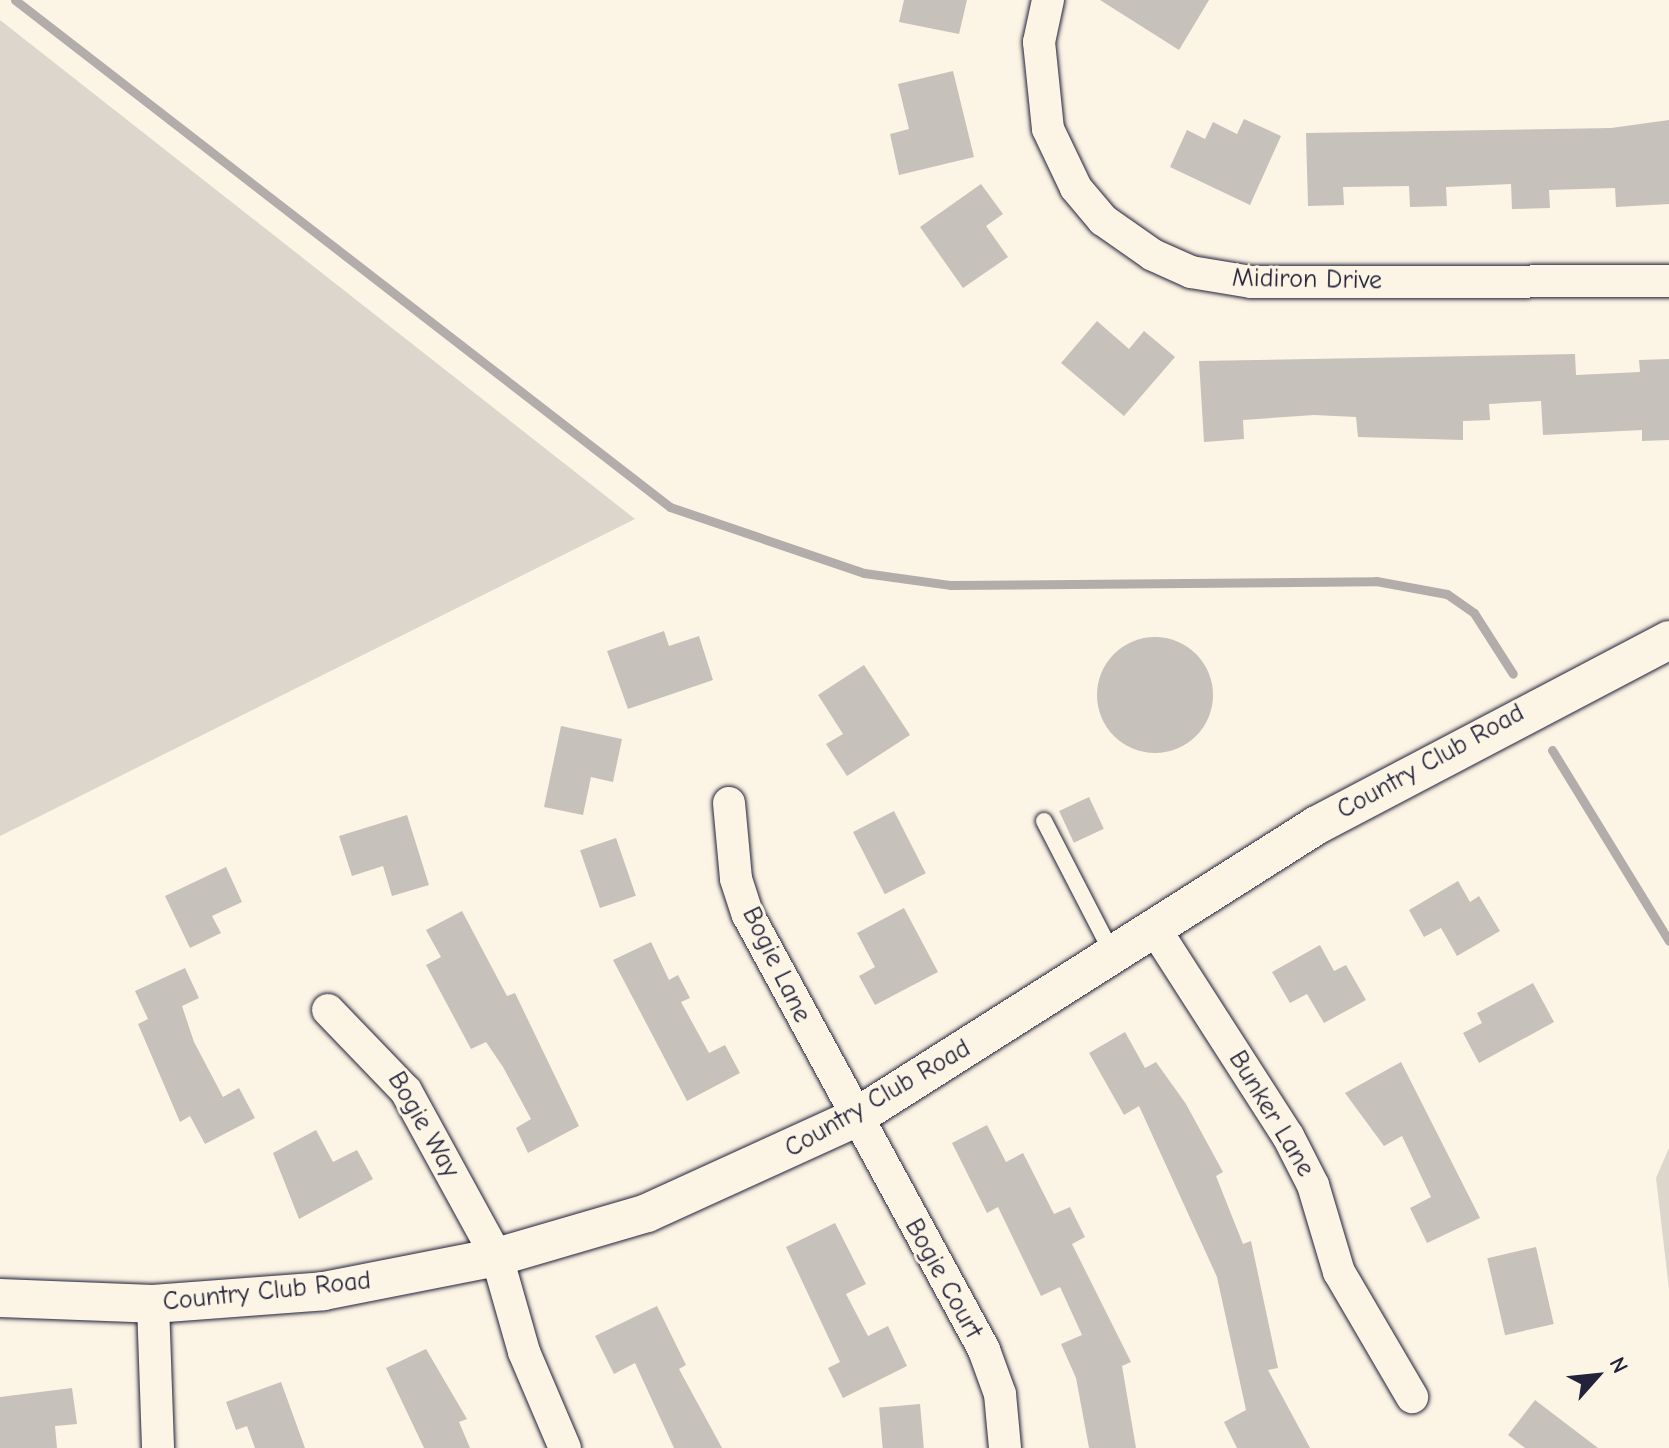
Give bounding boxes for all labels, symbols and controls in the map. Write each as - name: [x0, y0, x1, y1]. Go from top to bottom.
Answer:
- street label: Midiron Drive: [1232, 263, 1382, 297]
- street label: Country Club Road: [1332, 698, 1530, 826]
- street label: Bogie Lane: [735, 902, 817, 1028]
- street label: Country Club Road: [780, 1033, 976, 1165]
- street label: Bunker Lane: [1221, 1045, 1321, 1183]
- street label: Bogie Way: [380, 1067, 466, 1183]
- street label: Bogie Court: [897, 1214, 989, 1344]
- street label: Country Club Road: [161, 1266, 373, 1318]
- north arrow: [1557, 1336, 1637, 1416]
- text: N: [1604, 1353, 1633, 1377]

